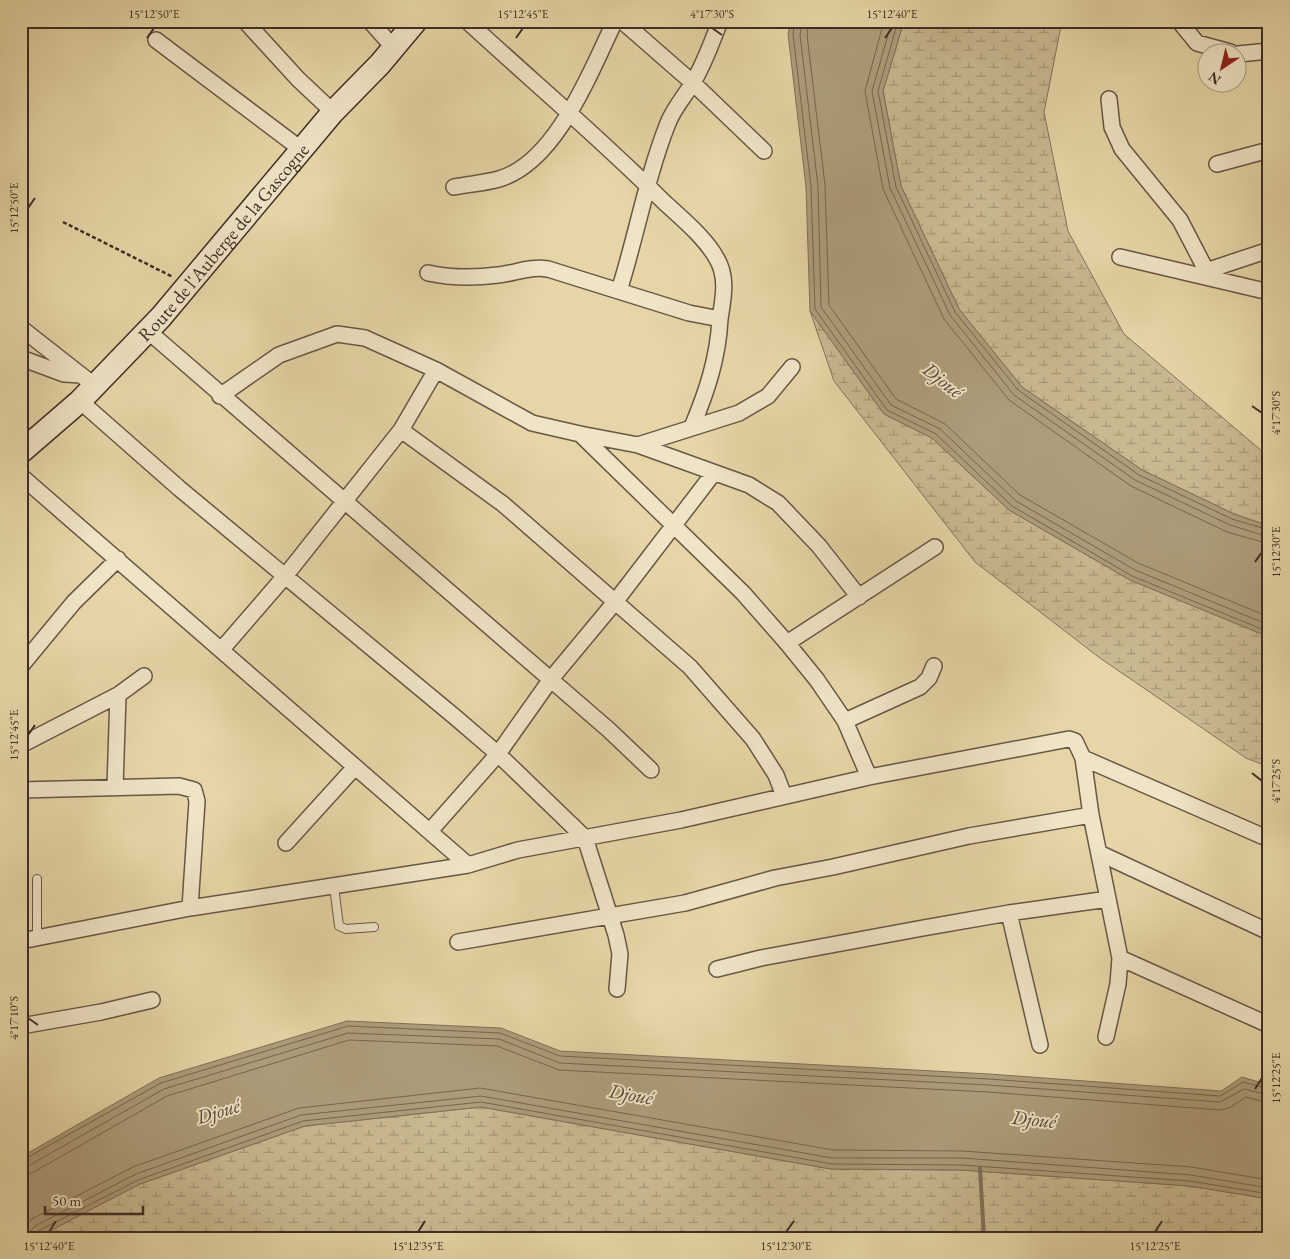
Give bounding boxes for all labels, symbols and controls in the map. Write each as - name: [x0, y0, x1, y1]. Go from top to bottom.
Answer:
- text: 15°12'50"E: [128, 6, 180, 22]
- text: 15°12'45"E: [497, 6, 549, 22]
- text: 4°17'30"S: [690, 6, 735, 22]
- text: 15°12'40"E: [866, 6, 918, 22]
- north arrow: [1198, 42, 1248, 92]
- text: N: [1204, 68, 1224, 89]
- street label: Route de l'Auberge de la Gascogne: [132, 138, 315, 347]
- text: 15°12'50"E: [6, 182, 22, 234]
- water label: Djoué: [917, 355, 970, 405]
- text: 4°17'30"S: [1268, 390, 1284, 435]
- text: 15°12'30"E: [1268, 526, 1284, 578]
- text: 15°12'45"E: [6, 709, 22, 761]
- text: 4°17'25"S: [1268, 758, 1284, 803]
- text: 4°17'10"S: [6, 995, 22, 1040]
- text: 15°12'25"E: [1268, 1052, 1284, 1104]
- water label: Djoué: [606, 1077, 657, 1111]
- water label: Djoué: [192, 1091, 245, 1130]
- water label: Djoué: [1010, 1104, 1060, 1134]
- scale bar: [45, 1184, 142, 1216]
- text: 50 m: [52, 1191, 81, 1210]
- text: 15°12'40"E: [23, 1238, 75, 1254]
- text: 15°12'35"E: [392, 1238, 444, 1254]
- text: 15°12'30"E: [760, 1238, 812, 1254]
- text: 15°12'25"E: [1129, 1238, 1181, 1254]

